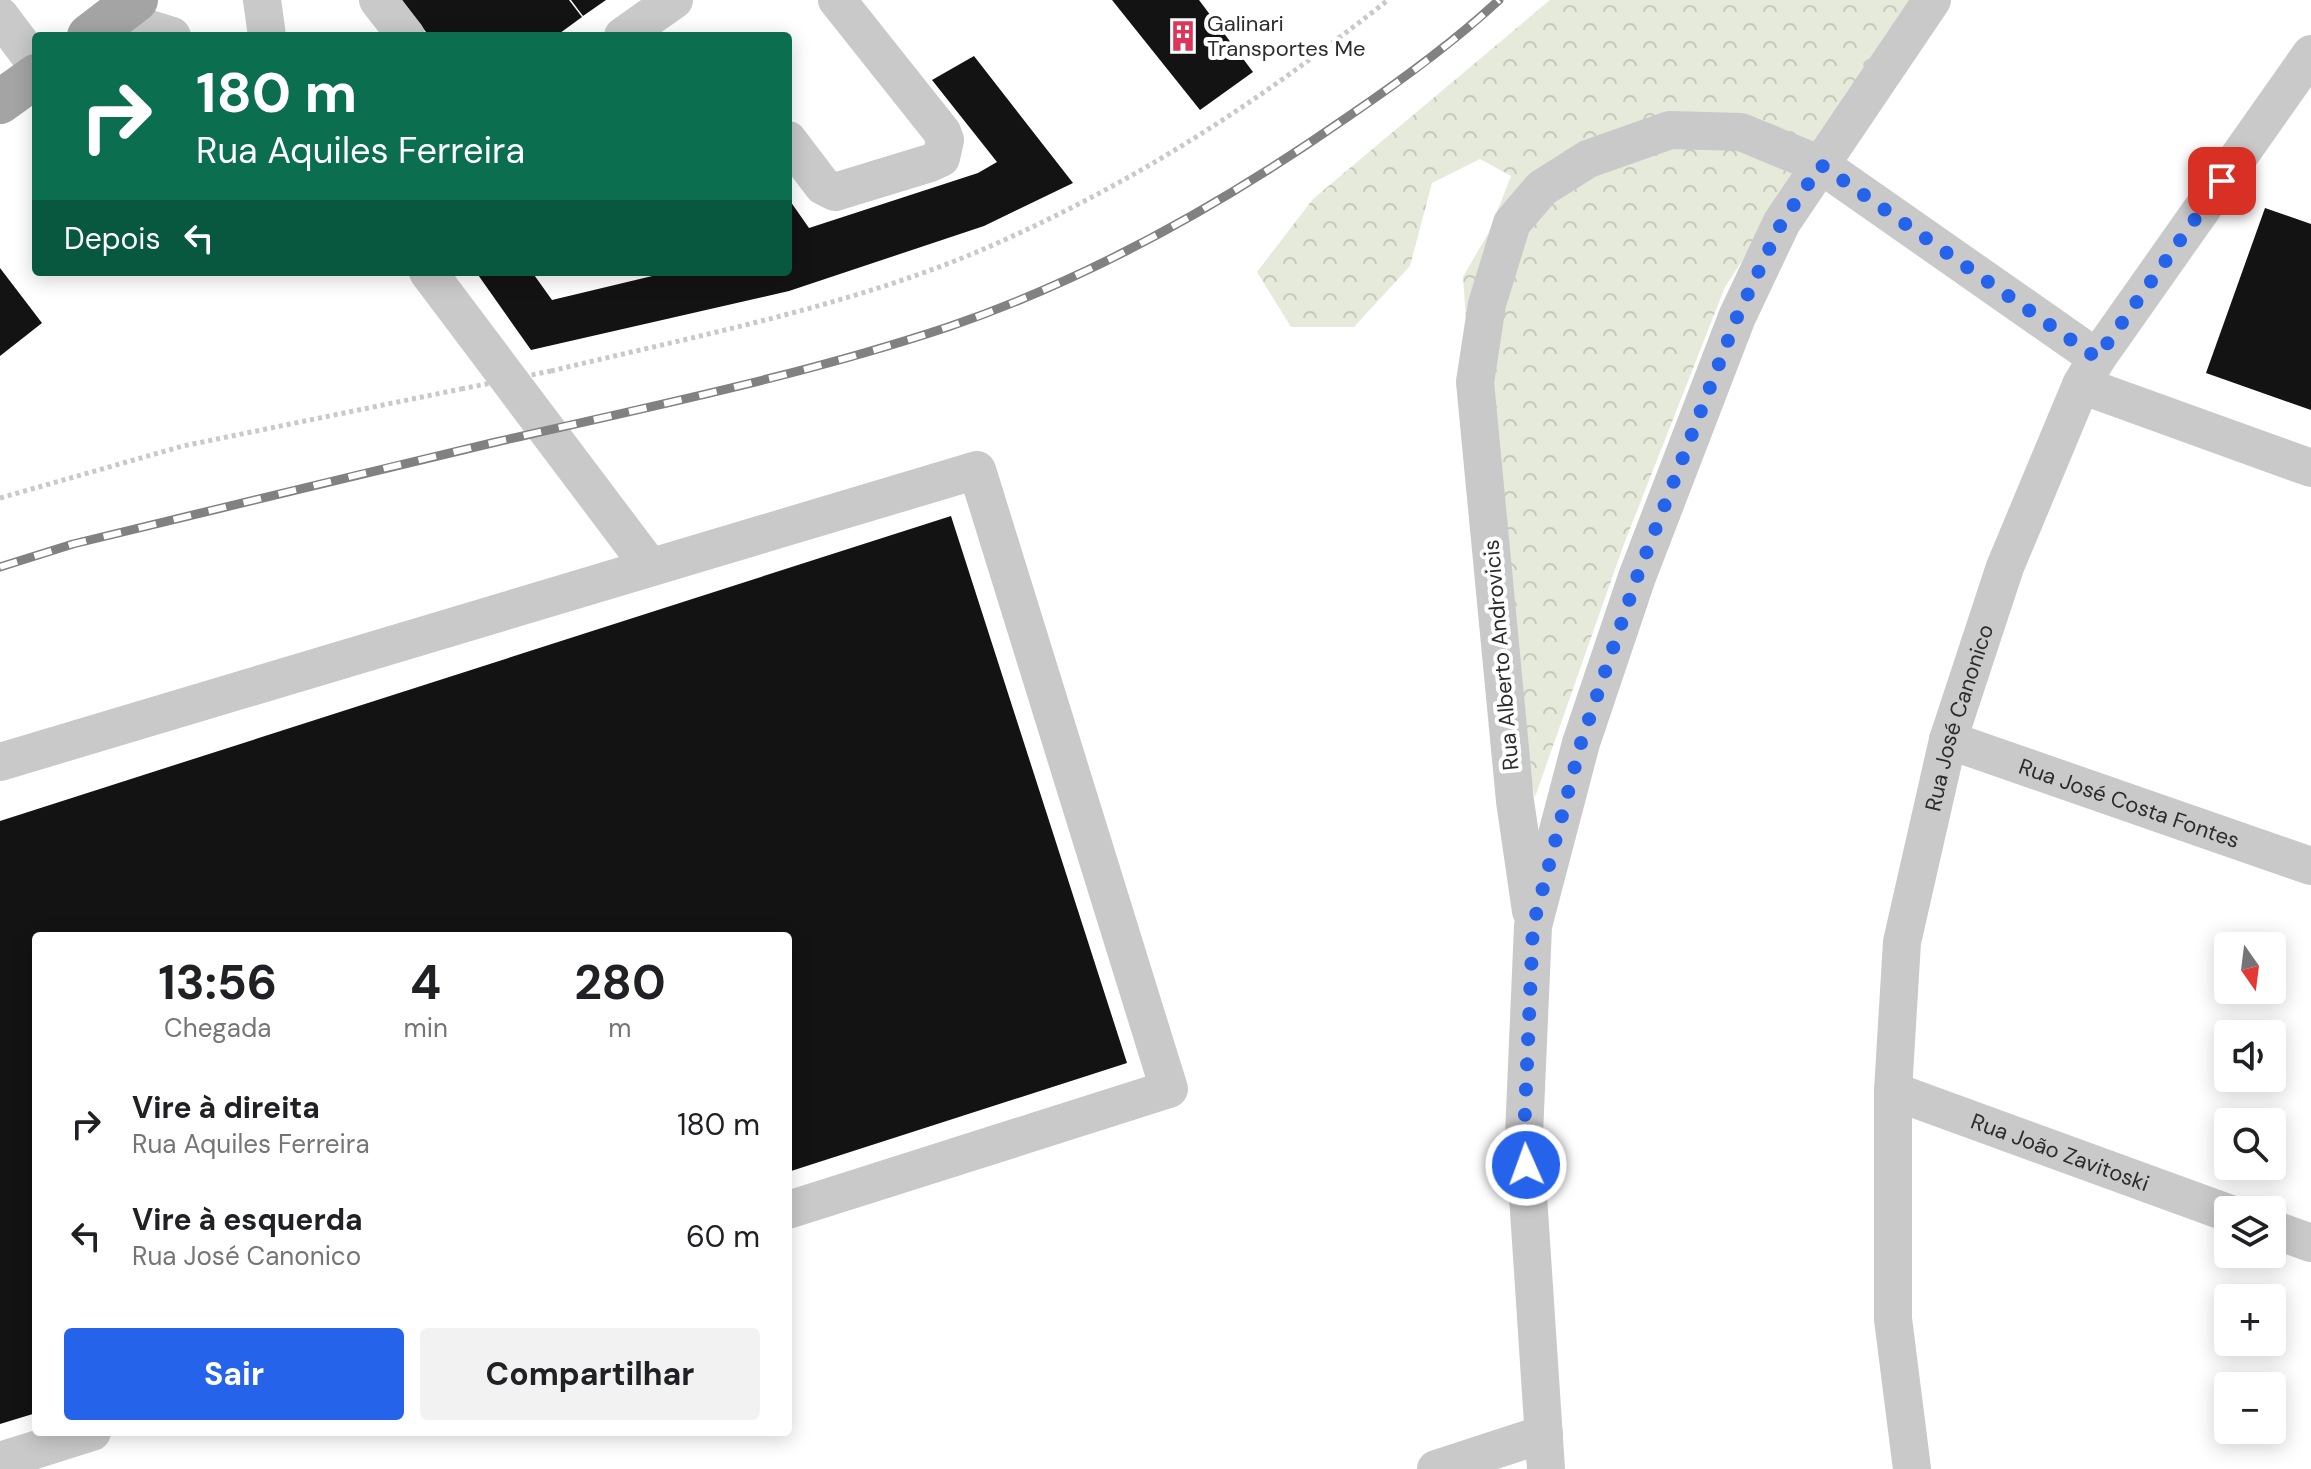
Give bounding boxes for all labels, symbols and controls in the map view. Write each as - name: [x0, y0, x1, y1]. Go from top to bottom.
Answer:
- place label: Galinari Transportes Me: [1207, 9, 1366, 63]
- building icon: Galinari Transportes Me: [1166, 19, 1200, 53]
- text: 180 m: [196, 56, 357, 129]
- icon: right: [64, 64, 168, 168]
- text: Rua Aquiles Ferreira: [196, 127, 525, 174]
- pin: [2188, 147, 2256, 215]
- icon: arrive: [2200, 159, 2244, 203]
- icon: left: [177, 216, 221, 260]
- text: Depois: [64, 219, 161, 258]
- street label: Rua Alberto Androvicis: [1476, 538, 1526, 772]
- street label: Rua José Canonico: [1918, 620, 2000, 814]
- street label: Rua José Costa Fontes: [2015, 751, 2244, 855]
- north arrow: [2214, 932, 2286, 1004]
- map controls: [2214, 932, 2286, 1444]
- text: 13:56: [158, 951, 277, 1014]
- text: 4: [410, 951, 441, 1014]
- text: 280: [574, 951, 666, 1014]
- text: Chegada: [164, 1011, 271, 1045]
- text: min: [404, 1011, 448, 1045]
- text: m: [608, 1011, 632, 1045]
- button: sound: [2214, 1020, 2286, 1092]
- text: Vire à direita: [132, 1088, 320, 1127]
- icon: right: [64, 1102, 108, 1146]
- text: 180 m: [677, 1105, 760, 1144]
- street label: Rua João Zavitoski: [1967, 1106, 2153, 1198]
- button: search: [2214, 1108, 2286, 1180]
- position arrow: [1484, 1123, 1568, 1207]
- text: Rua Aquiles Ferreira: [132, 1127, 370, 1161]
- button: layers: [2214, 1196, 2286, 1268]
- text: Vire à esquerda: [132, 1200, 363, 1239]
- icon: left: [64, 1214, 108, 1258]
- text: 60 m: [686, 1217, 760, 1256]
- text: Rua José Canonico: [132, 1239, 361, 1273]
- button: +: [2214, 1284, 2286, 1356]
- button: Sair: [64, 1328, 404, 1420]
- button: Compartilhar: [420, 1328, 760, 1420]
- button: −: [2214, 1372, 2286, 1444]

